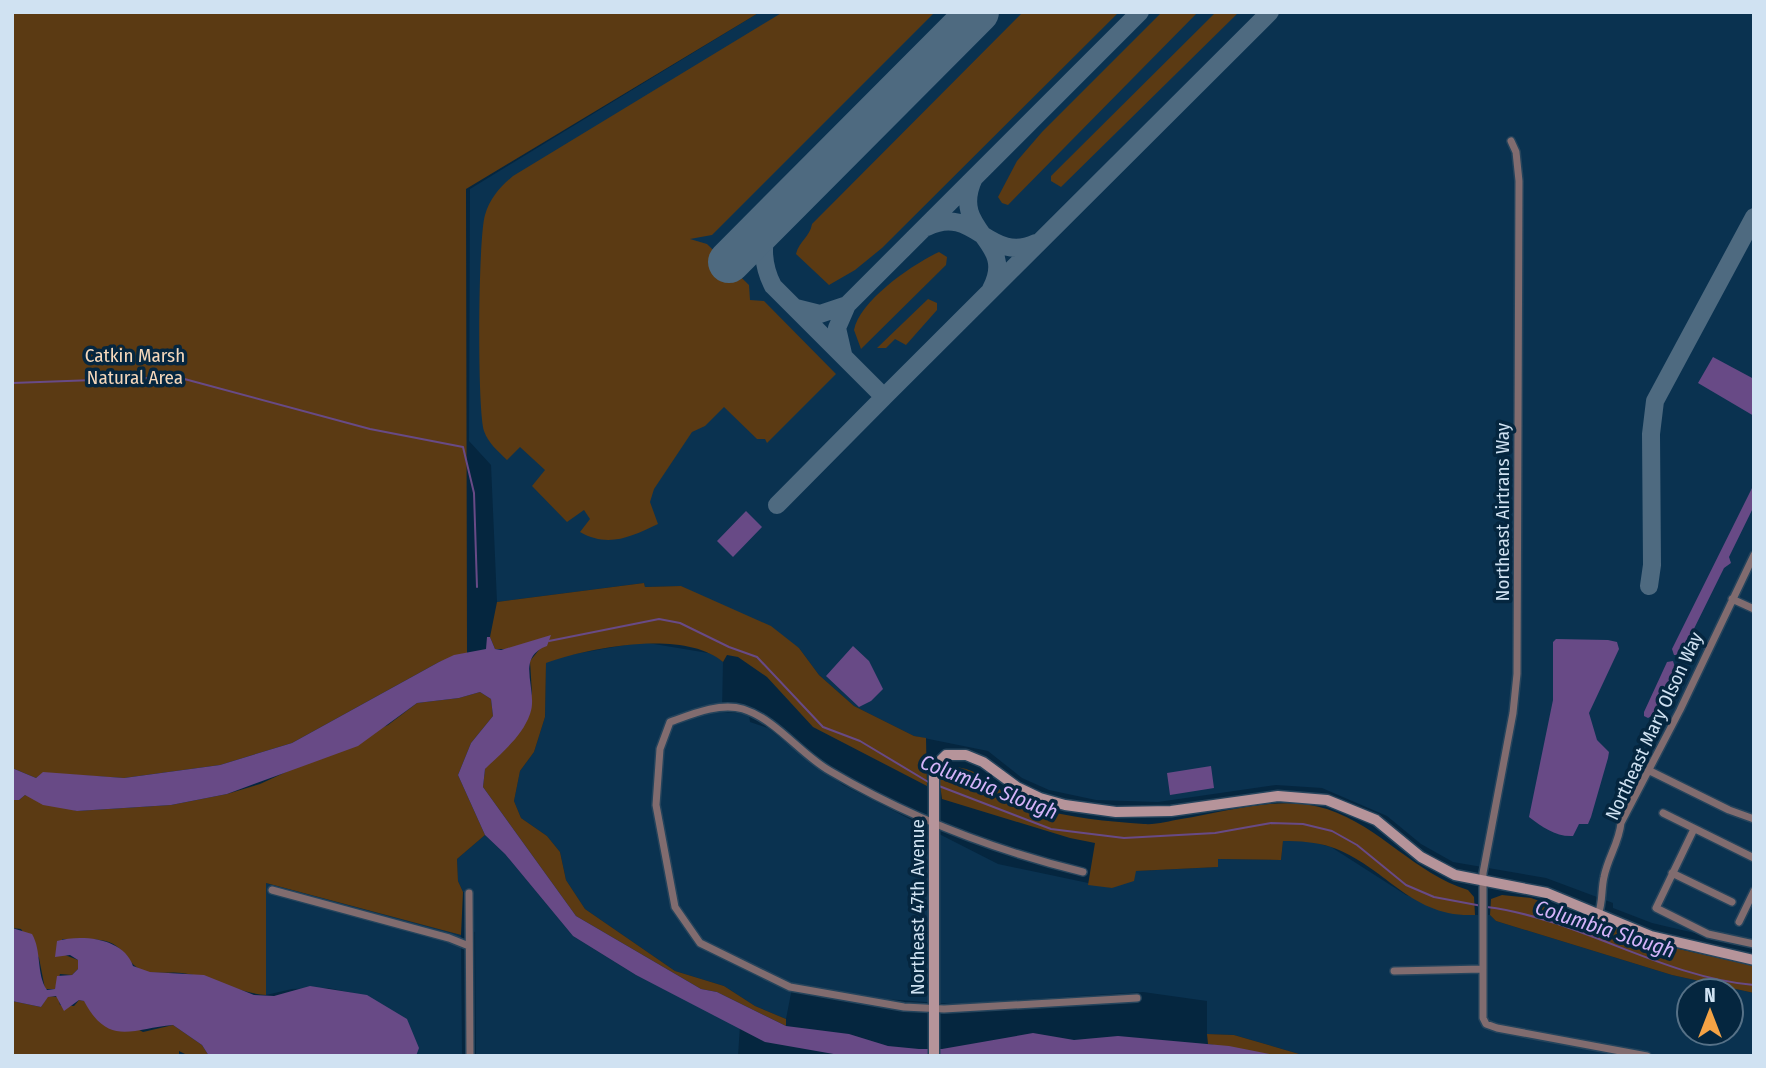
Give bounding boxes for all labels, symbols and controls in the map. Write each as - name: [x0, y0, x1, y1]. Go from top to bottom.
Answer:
- park label: Catkin Marsh Natural Area: [85, 344, 185, 389]
- street label: Northeast Airtrans Way: [1491, 422, 1514, 601]
- street label: Northeast Mary Olson Way: [1600, 628, 1708, 824]
- water label: Columbia Slough: [917, 749, 1061, 825]
- street label: Northeast 47th Avenue: [906, 819, 929, 995]
- water label: Columbia Slough: [1532, 894, 1678, 964]
- north arrow: [1675, 977, 1745, 1047]
- text: N: [1704, 984, 1716, 1007]

